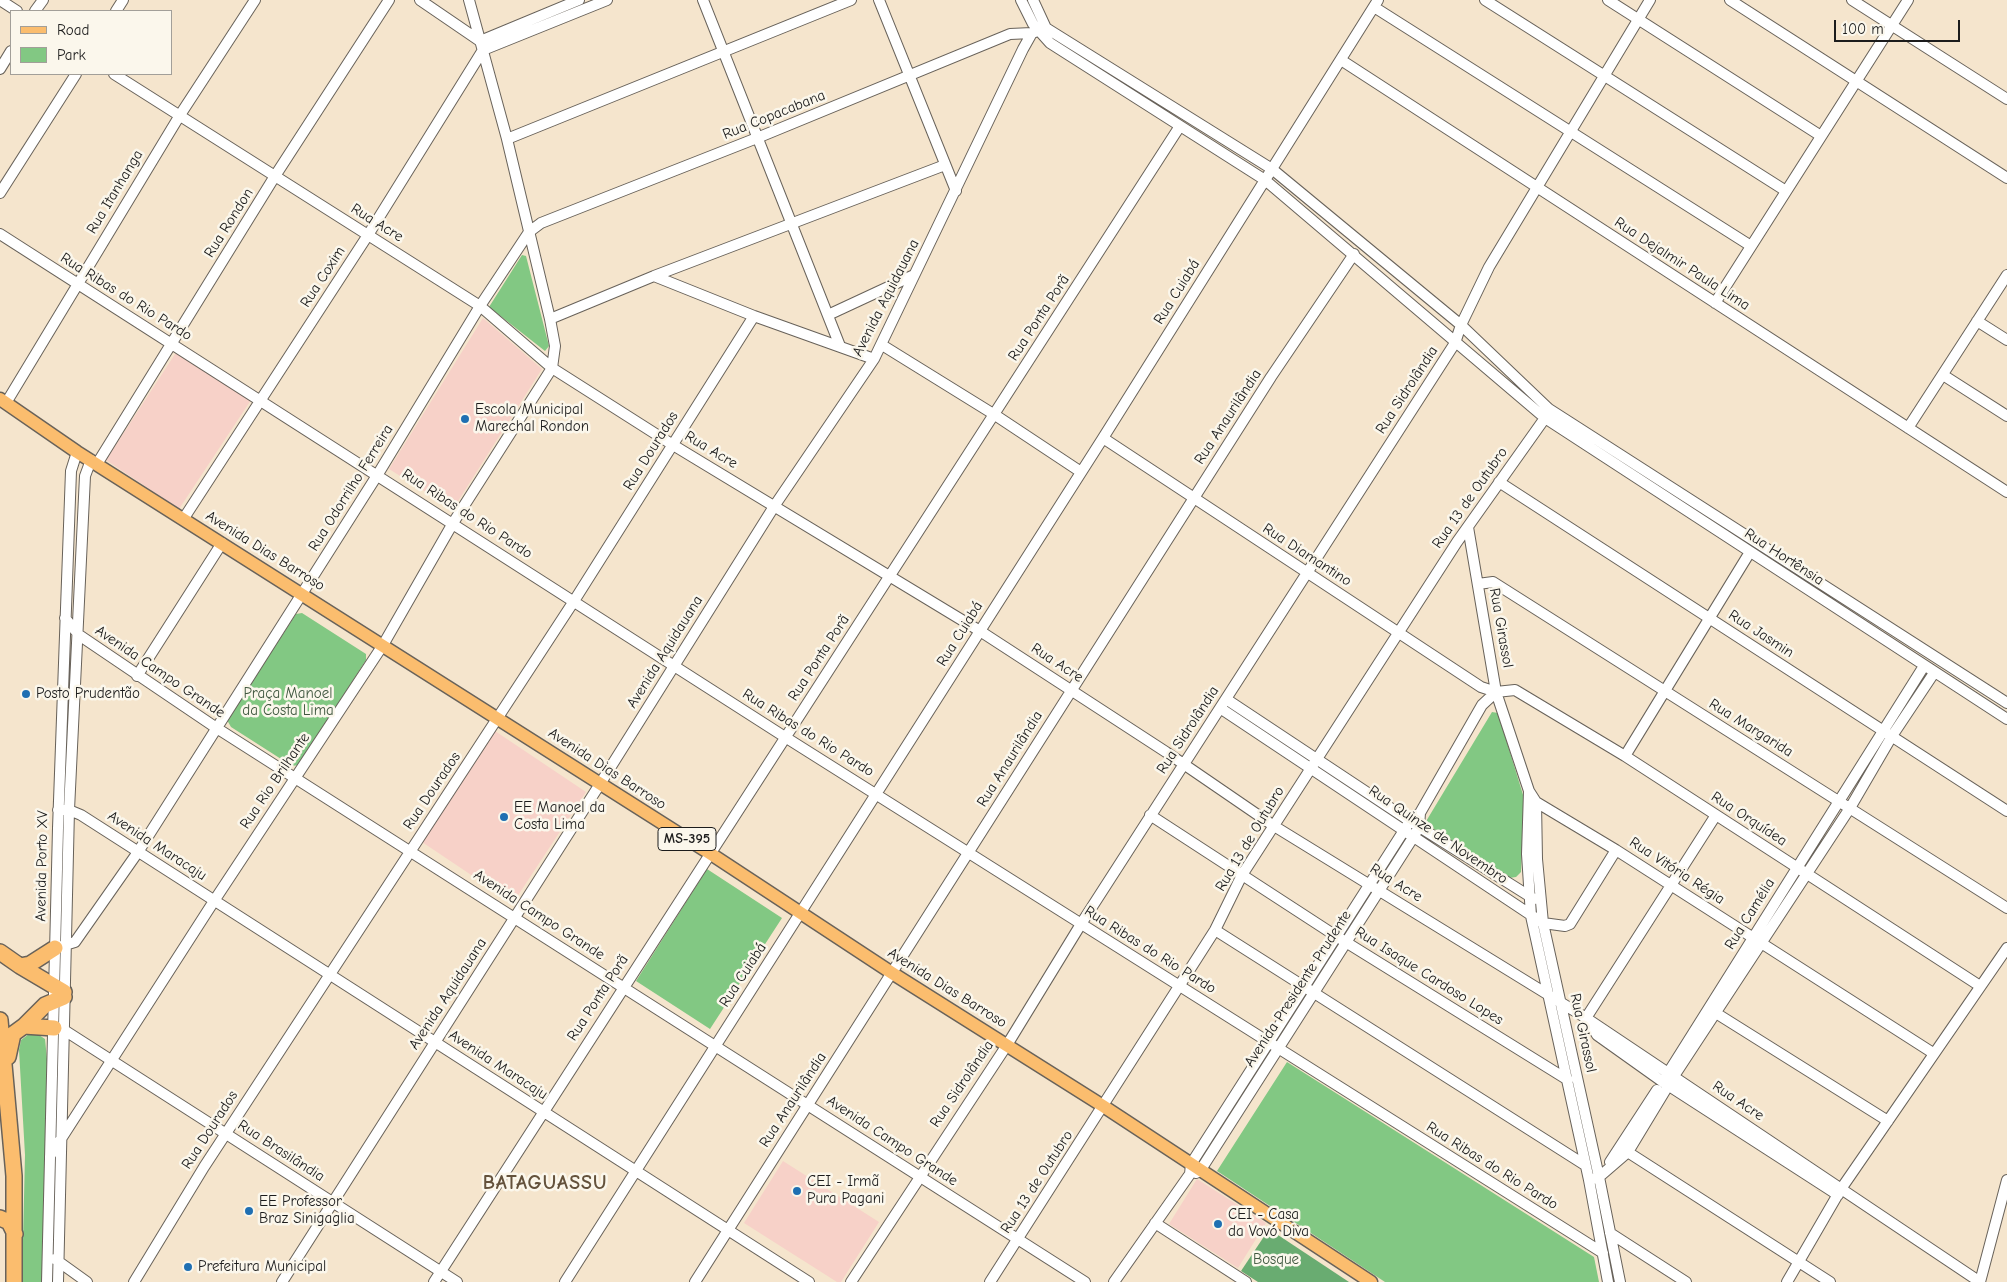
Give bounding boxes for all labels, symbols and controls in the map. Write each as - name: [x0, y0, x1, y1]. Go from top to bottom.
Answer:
- legend: [10, 10, 172, 75]
- scale bar: [1837, 10, 1963, 42]
- text: 100 m: [1842, 20, 1884, 38]
- text: Road: [57, 21, 89, 39]
- text: Park: [57, 46, 86, 64]
- street label: Rua Copacabana: [720, 86, 828, 144]
- street label: Rua Itanhanga: [83, 147, 147, 237]
- street label: Rua Rondon: [201, 185, 257, 261]
- street label: Rua Acre: [347, 200, 407, 246]
- street label: Rua Dejalmir Paula Lima: [1611, 213, 1753, 315]
- street label: Avenida Aquidauana: [849, 236, 923, 360]
- street label: Rua Coxim: [297, 243, 349, 311]
- street label: Rua Ribas do Rio Pardo: [57, 249, 195, 345]
- street label: Rua Cuiabá: [1150, 256, 1204, 328]
- street label: Rua Ponta Porã: [1005, 272, 1073, 364]
- street label: Rua Sidrolândia: [1372, 343, 1442, 437]
- street label: Rua Anaurilândia: [1191, 366, 1265, 468]
- place label: Escola Municipal Marechal Rondon: [475, 401, 589, 436]
- street label: Rua Dourados: [620, 408, 682, 494]
- marker: Escola Municipal Marechal Rondon: [459, 413, 471, 425]
- street label: Rua Odorrilho Ferreira: [305, 421, 397, 555]
- street label: Rua Acre: [681, 427, 741, 473]
- street label: Rua 13 de Outubro: [1428, 444, 1512, 552]
- street label: Rua Ribas do Rio Pardo: [398, 465, 536, 563]
- street label: Avenida Dias Barroso: [202, 507, 328, 595]
- street label: Rua Diamantino: [1259, 520, 1355, 590]
- street label: Rua Hortênsia: [1741, 525, 1827, 589]
- street label: Rua Girassol: [1485, 587, 1517, 669]
- street label: Avenida Aquidauana: [623, 592, 707, 712]
- street label: Rua Cuiabá: [933, 598, 987, 670]
- street label: Rua Jasmin: [1725, 606, 1797, 662]
- street label: Rua Ponta Porã: [785, 612, 853, 704]
- street label: Avenida Campo Grande: [92, 622, 228, 722]
- street label: Rua Acre: [1028, 640, 1086, 686]
- street label: Rua Sidrolândia: [1153, 683, 1223, 777]
- place label: Posto Prudentão: [36, 685, 140, 703]
- park label: Praça Manoel da Costa Lima: [242, 685, 334, 720]
- street label: Rua Ribas do Rio Pardo: [739, 685, 877, 781]
- marker: Posto Prudentão: [20, 688, 32, 700]
- street label: Rua Margarida: [1706, 695, 1796, 761]
- street label: Rua Anaurilândia: [973, 708, 1047, 810]
- street label: Avenida Dias Barroso: [545, 724, 669, 814]
- street label: Rua Rio Brilhante: [236, 730, 314, 832]
- street label: Rua Dourados: [399, 749, 465, 833]
- street label: Rua Quinze de Novembro: [1365, 782, 1511, 888]
- street label: Rua 13 de Outubro: [1212, 783, 1288, 895]
- street label: Rua Orquídea: [1708, 788, 1790, 850]
- place label: EE Manoel da Costa Lima: [514, 799, 605, 834]
- street label: Avenida Maracaju: [104, 807, 210, 885]
- street label: Avenida Porto XV: [32, 810, 52, 922]
- marker: EE Manoel da Costa Lima: [498, 811, 510, 823]
- road number: MS-395: [658, 828, 716, 851]
- street label: Rua Vitória Régia: [1626, 833, 1728, 909]
- street label: Rua Acre: [1366, 860, 1426, 906]
- street label: Avenida Campo Grande: [470, 866, 608, 964]
- street label: Rua Camélia: [1721, 875, 1779, 953]
- street label: Rua Ribas do Rio Pardo: [1081, 902, 1219, 998]
- street label: Avenida Presidente Prudente: [1241, 907, 1355, 1071]
- street label: Rua Isaque Cardoso Lopes: [1352, 923, 1506, 1029]
- street label: Avenida Aquidauana: [405, 935, 491, 1053]
- street label: Rua Cuiabá: [716, 939, 770, 1011]
- street label: Avenida Dias Barroso: [884, 944, 1010, 1032]
- street label: Rua Ponta Porã: [564, 952, 632, 1044]
- street label: Rua Girassol: [1566, 992, 1600, 1074]
- street label: Avenida Maracaju: [445, 1026, 551, 1104]
- street label: Rua Sidrolândia: [926, 1037, 998, 1131]
- street label: Rua Anaurilândia: [756, 1049, 830, 1151]
- street label: Rua Acre: [1709, 1077, 1767, 1125]
- street label: Rua Dourados: [178, 1087, 242, 1173]
- street label: Avenida Campo Grande: [823, 1092, 961, 1190]
- street label: Rua Brasilândia: [234, 1116, 328, 1186]
- street label: Rua Ribas do Rio Pardo: [1423, 1118, 1561, 1214]
- street label: Rua 13 de Outubro: [997, 1127, 1077, 1237]
- district label: BATAGUASSU: [481, 1171, 609, 1195]
- place label: CEI - Irmã Pura Pagani: [807, 1173, 884, 1208]
- marker: CEI - Irmã Pura Pagani: [791, 1185, 803, 1197]
- place label: EE Professor Braz Sinigaglia: [259, 1193, 355, 1228]
- marker: EE Professor Braz Sinigaglia: [243, 1205, 255, 1217]
- place label: CEI - Casa da Vovó Diva: [1228, 1206, 1309, 1241]
- marker: CEI - Casa da Vovó Diva: [1212, 1218, 1224, 1230]
- park label: Bosque: [1253, 1251, 1299, 1269]
- place label: Prefeitura Municipal: [198, 1258, 326, 1276]
- marker: Prefeitura Municipal: [182, 1261, 194, 1273]

